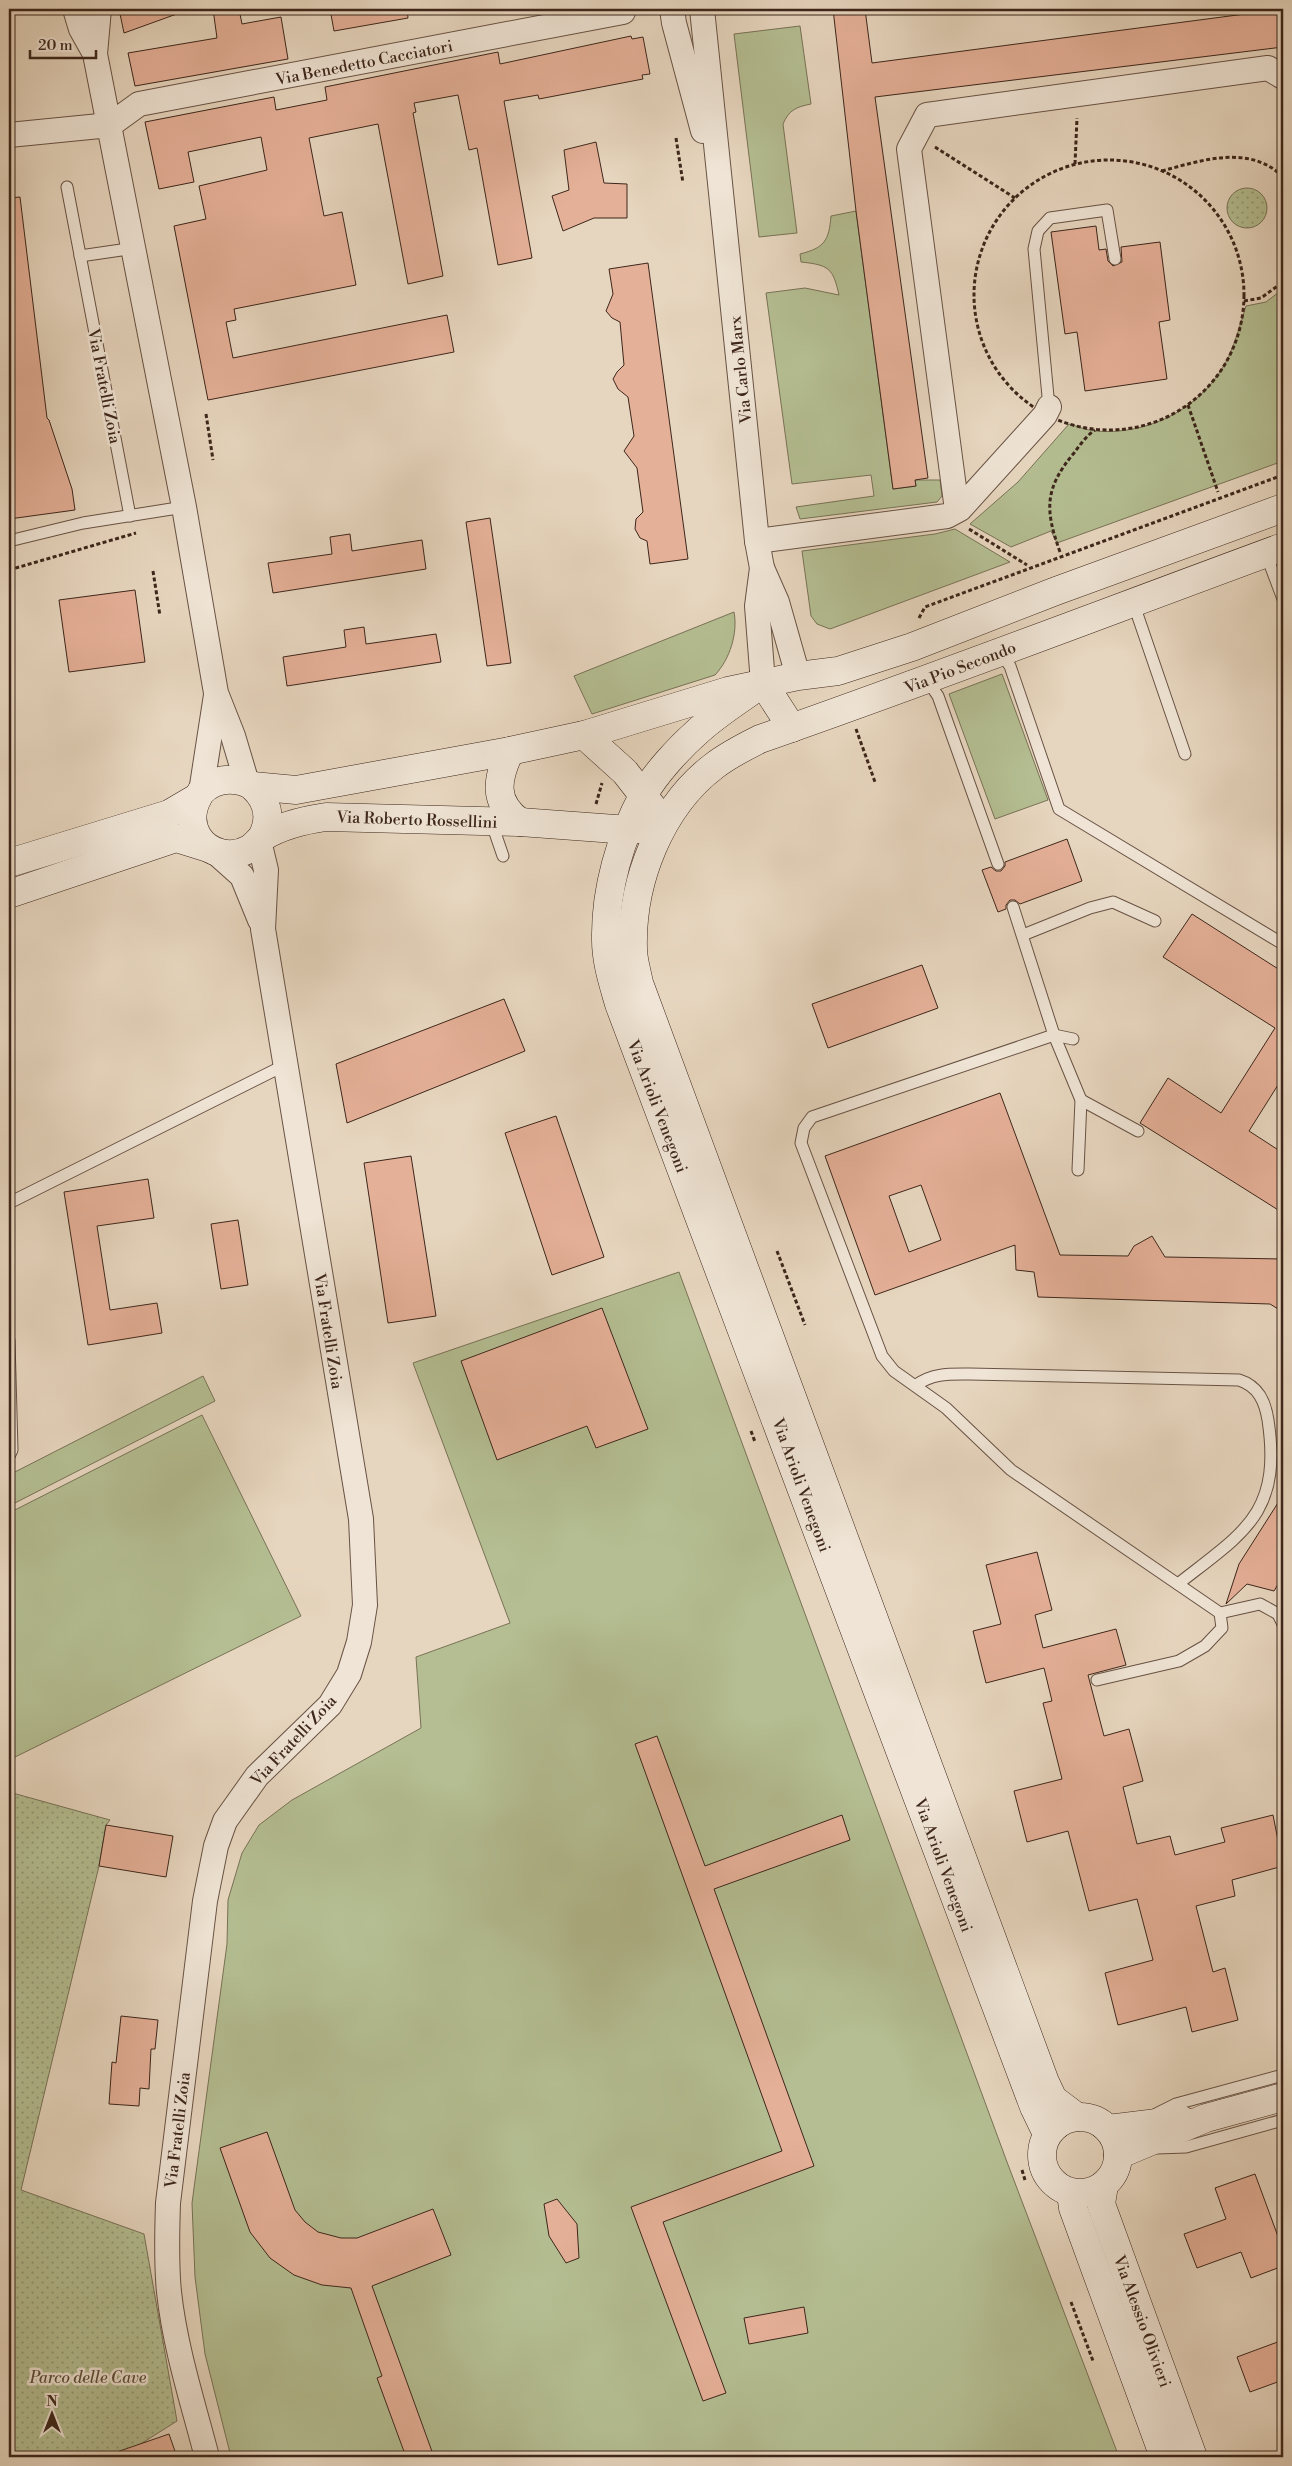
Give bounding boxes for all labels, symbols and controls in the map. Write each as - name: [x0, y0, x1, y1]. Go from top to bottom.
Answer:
- scale bar: [30, 28, 96, 60]
- text: 20 m: [38, 36, 73, 55]
- street label: Via Benedetto Cacciatori: [273, 36, 455, 90]
- street label: Via Carlo Marx: [725, 314, 757, 426]
- street label: Via Fratelli Zoia: [83, 326, 125, 446]
- street label: Via Pio Secondo: [901, 638, 1019, 699]
- street label: Via Roberto Rossellini: [335, 807, 498, 833]
- street label: Via Arioli Venegoni: [622, 1036, 692, 1176]
- street label: Via Fratelli Zoia: [309, 1271, 347, 1391]
- street label: Via Arioli Venegoni: [767, 1415, 835, 1555]
- street label: Via Fratelli Zoia: [246, 1690, 342, 1791]
- street label: Via Arioli Venegoni: [909, 1795, 977, 1935]
- street label: Via Fratelli Zoia: [161, 2070, 195, 2190]
- street label: Via Alessio Olivieri: [1109, 2252, 1175, 2390]
- park label: Parco delle Cave: [29, 2368, 147, 2388]
- north arrow: [28, 2388, 78, 2438]
- text: N: [46, 2393, 58, 2411]

